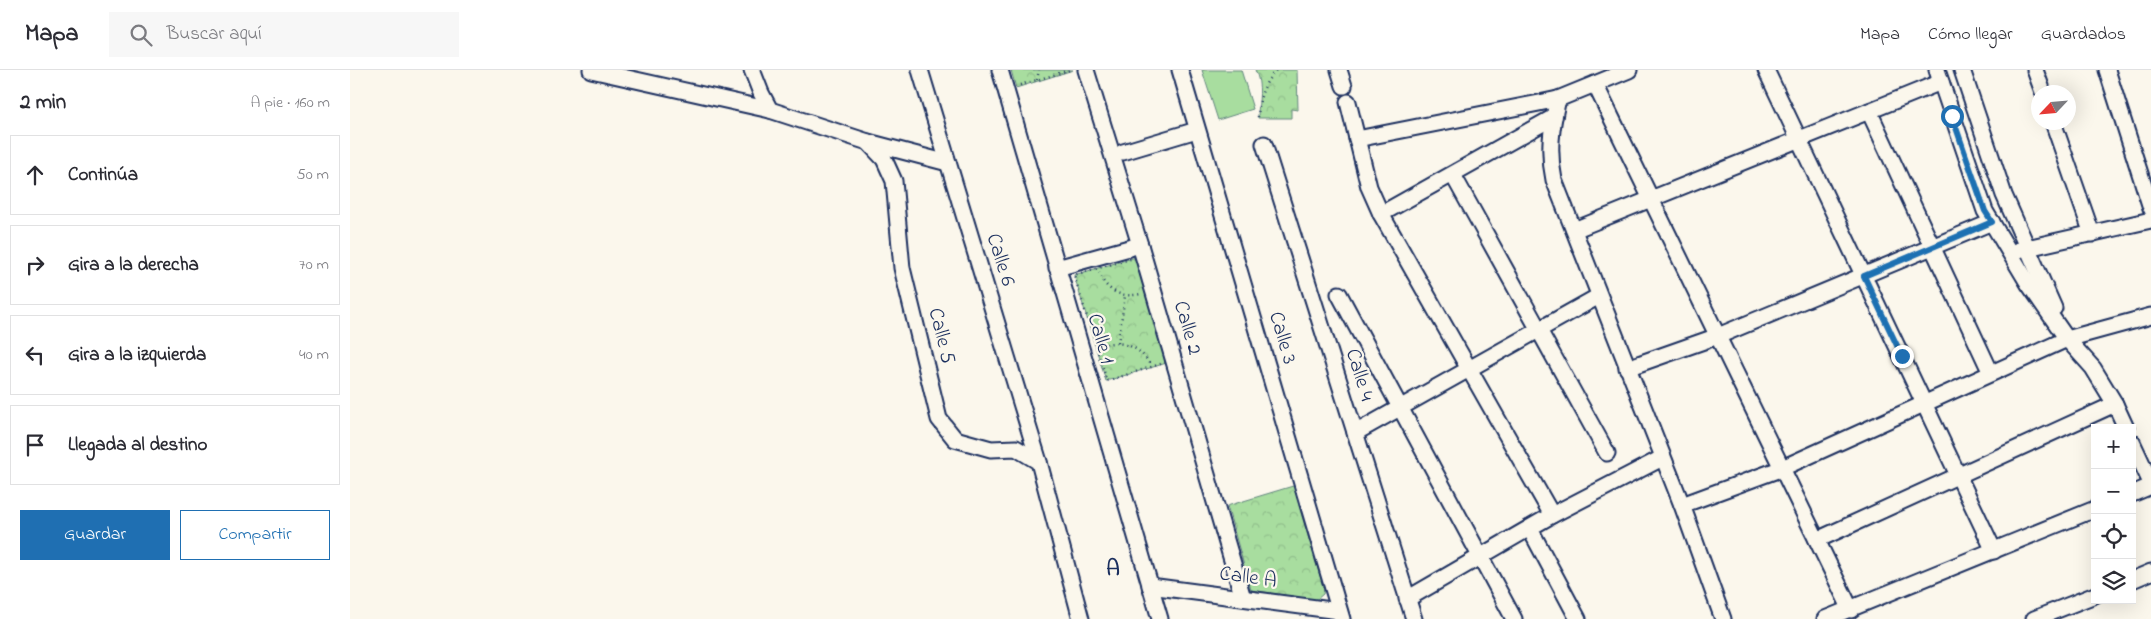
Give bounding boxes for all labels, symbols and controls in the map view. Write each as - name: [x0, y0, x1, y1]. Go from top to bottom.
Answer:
- search box: [109, 12, 459, 57]
- text: Mapa: [25, 17, 79, 52]
- icon: search: [127, 21, 155, 49]
- text: Buscar aquí: [167, 21, 262, 48]
- text: Mapa: [1860, 22, 1900, 48]
- text: Cómo llegar: [1928, 22, 2013, 48]
- text: Guardados: [2041, 22, 2126, 48]
- north arrow: [2031, 85, 2076, 130]
- text: 2 min: [20, 88, 66, 118]
- text: A pie · 160 m: [251, 91, 330, 115]
- route start: [1941, 105, 1964, 128]
- icon: ahead: [21, 161, 49, 189]
- text: Continúa: [68, 162, 138, 189]
- text: 50 m: [297, 163, 329, 187]
- street label: Calle 6: [978, 230, 1022, 290]
- icon: right: [21, 251, 49, 279]
- text: Gira a la derecha: [68, 252, 199, 279]
- text: 70 m: [299, 253, 329, 277]
- street label: Calle 2: [1165, 297, 1209, 359]
- street label: Calle 5: [920, 305, 962, 367]
- street label: Calle 3: [1260, 308, 1304, 368]
- street label: Calle 1: [1079, 310, 1122, 368]
- icon: left: [21, 341, 49, 369]
- text: Gira a la izquierda: [68, 342, 206, 369]
- text: 40 m: [299, 343, 329, 367]
- street label: Calle 4: [1337, 345, 1381, 405]
- route end: [1891, 345, 1914, 368]
- map controls: [2091, 424, 2136, 604]
- button: +: [2091, 424, 2136, 469]
- icon: arrive: [21, 431, 49, 459]
- text: Llegada al destino: [68, 432, 207, 459]
- button: −: [2091, 469, 2136, 514]
- button: Guardar: [20, 510, 170, 560]
- button: Compartir: [180, 510, 330, 560]
- button: locate: [2091, 514, 2136, 559]
- district label: A: [1106, 554, 1120, 586]
- street label: Calle A: [1217, 559, 1279, 597]
- button: layers: [2091, 559, 2136, 604]

